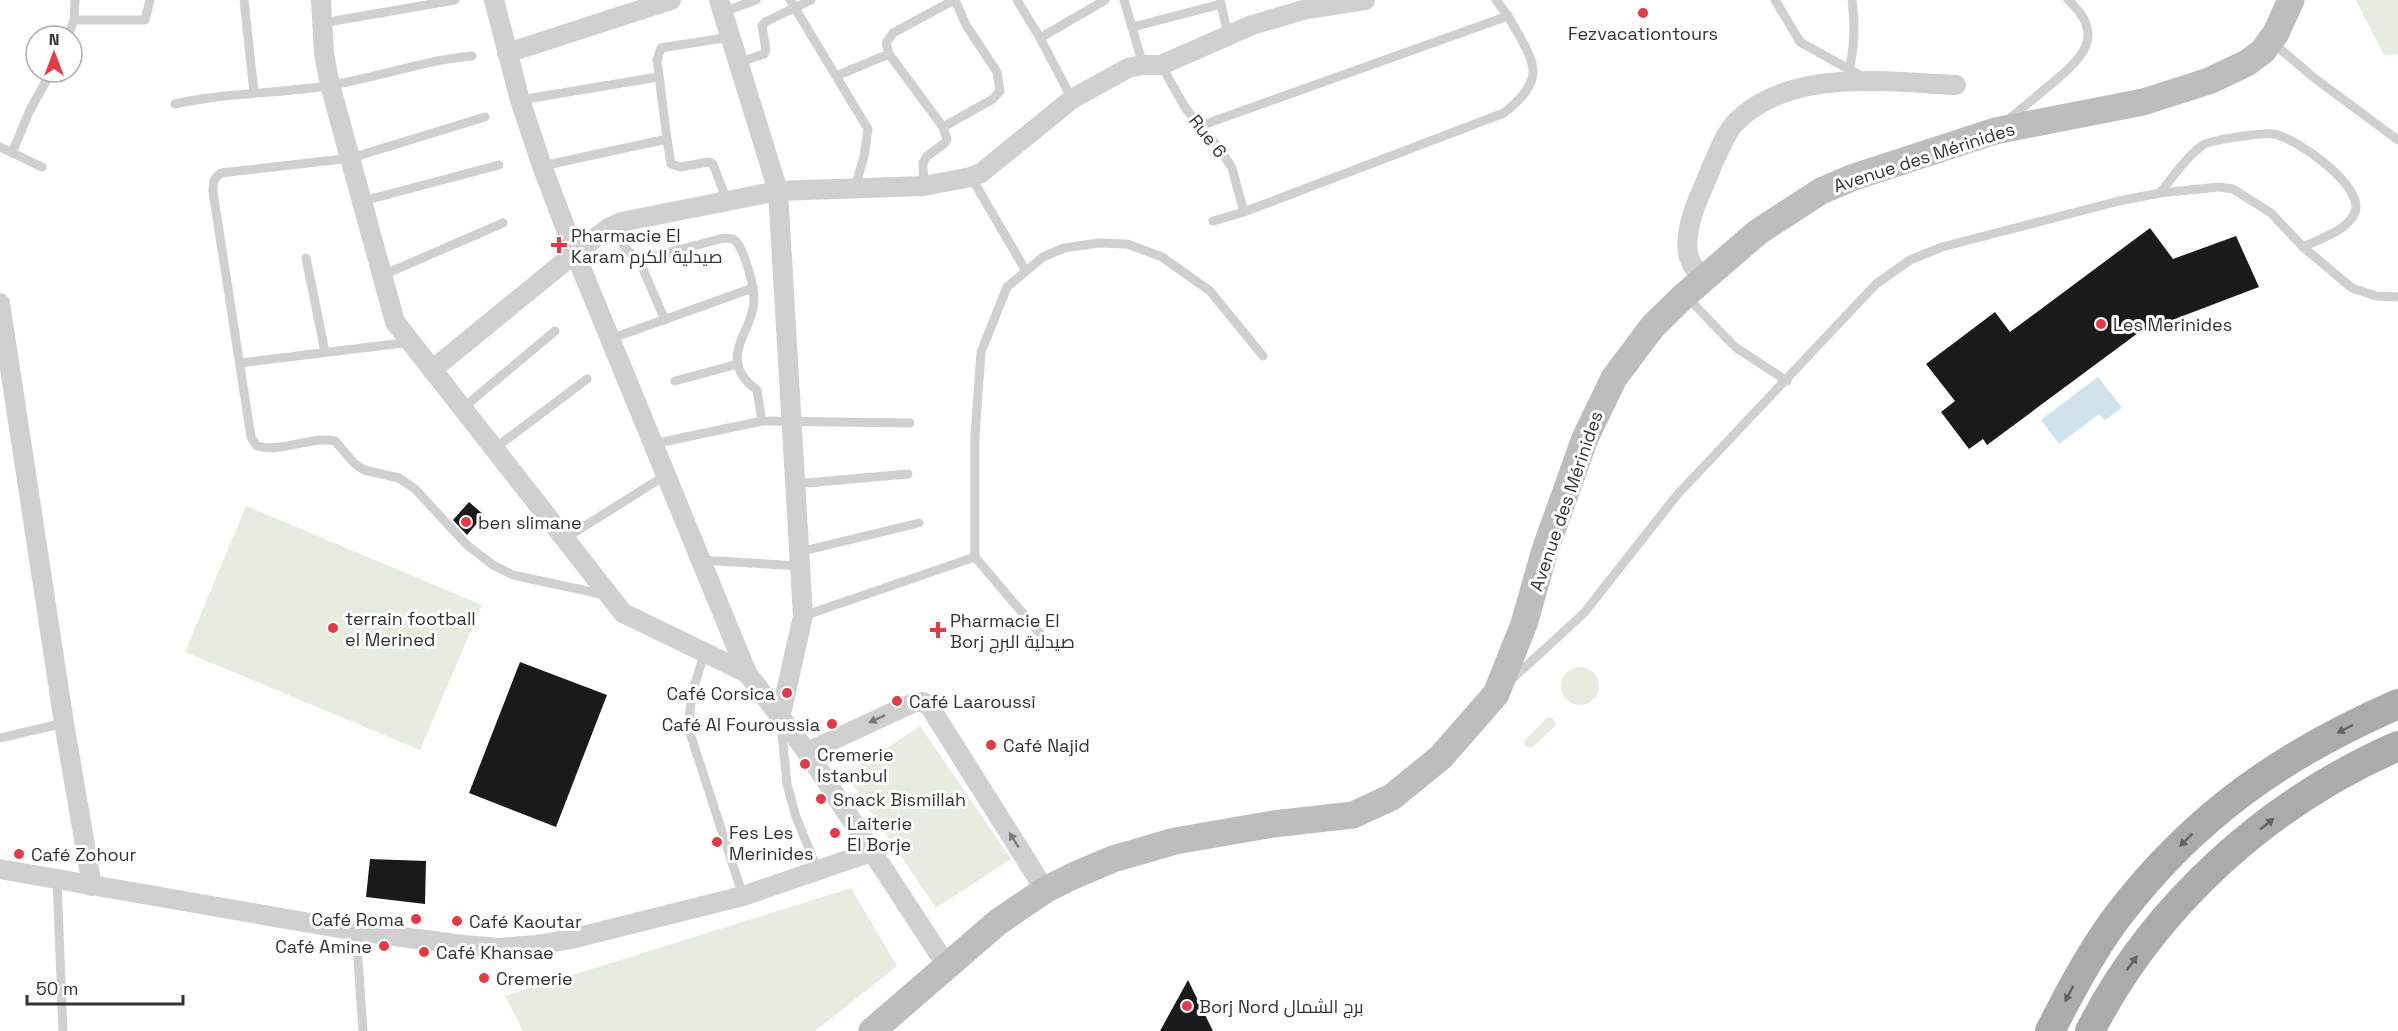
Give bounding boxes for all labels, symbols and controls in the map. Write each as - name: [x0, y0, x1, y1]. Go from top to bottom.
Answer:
- marker: Fezvacationtours: [1636, 6, 1650, 20]
- place label: Fezvacationtours: [1568, 22, 1718, 45]
- north arrow: [24, 24, 84, 84]
- text: N: [49, 29, 59, 50]
- street label: Rue 6: [1184, 110, 1232, 162]
- street label: Avenue des Mérinides: [1830, 117, 2018, 197]
- place label: Pharmacie El Karam صيدلية الكرم: [571, 224, 723, 269]
- marker: Pharmacie El Karam صيدلية الكرم: [552, 238, 566, 252]
- place label: Les Merinides: [2113, 313, 2232, 336]
- marker: Les Merinides: [2094, 317, 2108, 331]
- street label: Avenue des Mérinides: [1524, 408, 1608, 594]
- place label: ben slimane: [478, 511, 582, 534]
- marker: ben slimane: [459, 515, 473, 529]
- place label: terrain football el Merined: [345, 607, 476, 651]
- place label: Pharmacie El Borj صيدلية البرج: [950, 609, 1075, 654]
- marker: terrain football el Merined: [326, 621, 340, 635]
- marker: Pharmacie El Borj صيدلية البرج: [931, 623, 945, 637]
- place label: Café Corsica: [667, 682, 775, 705]
- marker: Café Corsica: [780, 686, 794, 700]
- place label: Café Laaroussi: [909, 690, 1036, 713]
- marker: Café Laaroussi: [890, 694, 904, 708]
- place label: Café Al Fouroussia: [662, 713, 820, 736]
- one-way arrow: [869, 715, 886, 724]
- marker: Café Al Fouroussia: [825, 717, 839, 731]
- one-way arrow: [2336, 724, 2353, 734]
- place label: Café Najid: [1003, 734, 1090, 757]
- marker: Café Najid: [984, 738, 998, 752]
- place label: Cremerie Istanbul: [817, 743, 894, 787]
- marker: Cremerie Istanbul: [798, 757, 812, 771]
- place label: Snack Bismillah: [833, 788, 966, 811]
- marker: Snack Bismillah: [814, 792, 828, 806]
- place label: Laiterie El Borje: [847, 812, 912, 856]
- one-way arrow: [2259, 817, 2275, 830]
- place label: Fes Les Merinides: [729, 821, 814, 865]
- marker: Laiterie El Borje: [828, 826, 842, 840]
- one-way arrow: [1008, 832, 1019, 848]
- one-way arrow: [2179, 832, 2193, 846]
- marker: Fes Les Merinides: [710, 835, 724, 849]
- place label: Café Zohour: [31, 843, 137, 866]
- marker: Café Zohour: [12, 847, 26, 861]
- place label: Café Roma: [312, 908, 404, 931]
- place label: Café Kaoutar: [469, 910, 582, 933]
- marker: Café Roma: [409, 912, 423, 926]
- marker: Café Kaoutar: [450, 914, 464, 928]
- place label: Café Amine: [275, 935, 372, 958]
- marker: Café Amine: [377, 939, 391, 953]
- place label: Café Khansae: [436, 941, 554, 964]
- marker: Café Khansae: [417, 945, 431, 959]
- one-way arrow: [2126, 956, 2138, 972]
- place label: Cremerie: [496, 967, 573, 990]
- scale bar: [27, 968, 183, 1006]
- marker: Cremerie: [477, 971, 491, 985]
- text: 50 m: [36, 977, 78, 1000]
- one-way arrow: [2064, 986, 2074, 1003]
- place label: Borj Nord برج الشمال: [1199, 995, 1364, 1019]
- marker: Borj Nord برج الشمال: [1180, 999, 1194, 1013]

